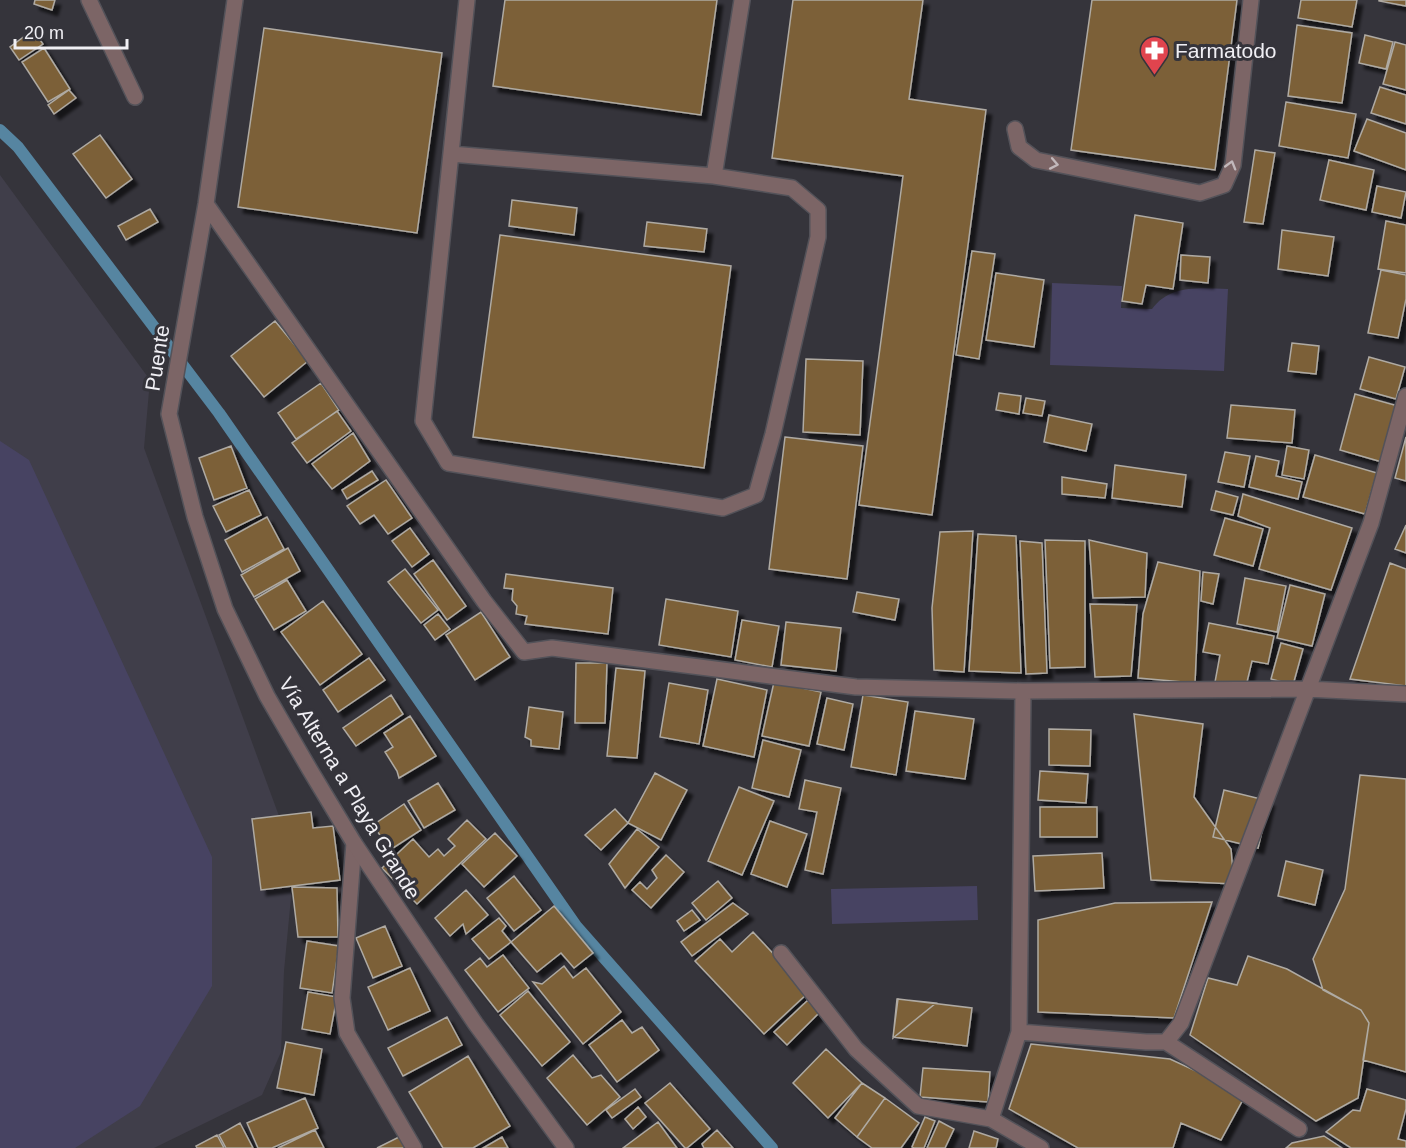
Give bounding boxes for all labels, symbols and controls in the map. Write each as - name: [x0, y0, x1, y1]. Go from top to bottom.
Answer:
- scale bar: [15, 12, 128, 50]
- text: 20 m: [24, 23, 64, 43]
- pharmacy icon: Farmatodo: [1138, 34, 1170, 76]
- place label: Farmatodo: [1175, 39, 1277, 62]
- one-way arrow: [1049, 157, 1059, 170]
- one-way arrow: [1224, 160, 1236, 171]
- street label: Puente: [140, 323, 174, 393]
- street label: Vía Alterna a Playa Grande: [275, 673, 425, 903]

